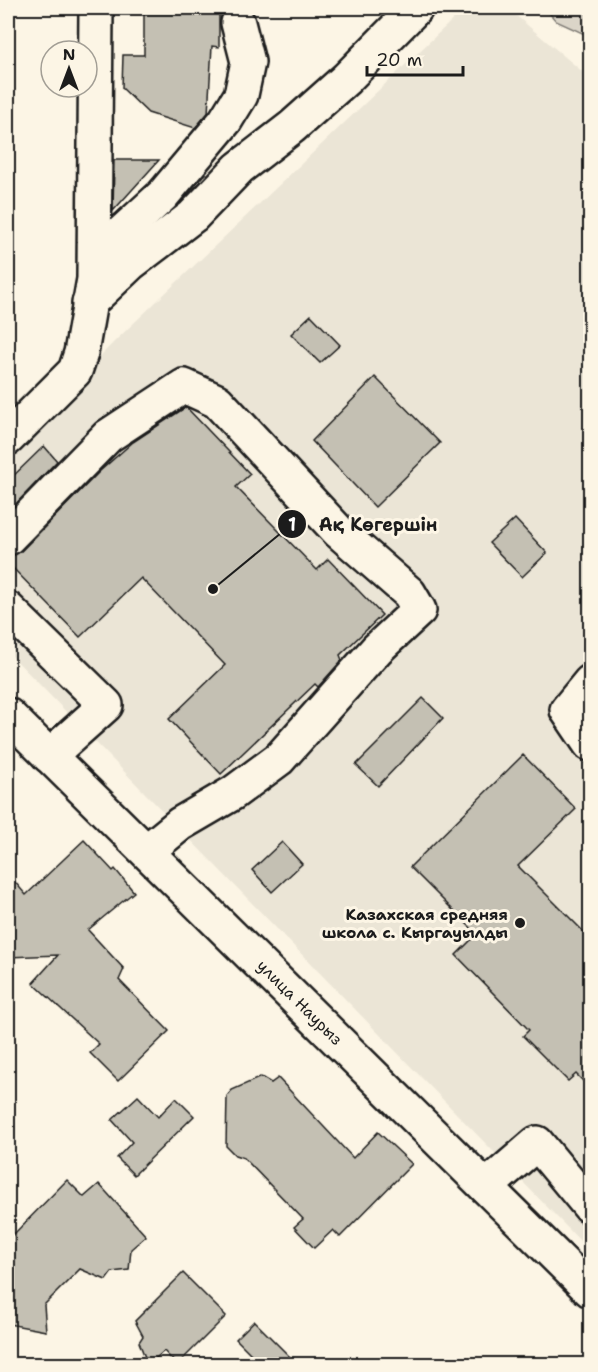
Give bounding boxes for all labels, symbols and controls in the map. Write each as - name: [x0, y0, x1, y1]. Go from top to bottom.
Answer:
- north arrow: [39, 39, 99, 99]
- scale bar: [367, 39, 463, 77]
- text: N: [63, 44, 75, 65]
- text: 20 m: [376, 48, 422, 72]
- callout: Ақ Көгершін: [277, 506, 449, 542]
- text: 1: [288, 513, 296, 537]
- text: Ақ Көгершін: [319, 513, 437, 537]
- place label: Казахская средняя школа с. Кыргауылды: [322, 904, 508, 943]
- marker: Казахская средняя школа с. Кыргауылды: [513, 916, 527, 930]
- street label: улица Наурыз: [252, 955, 347, 1050]

